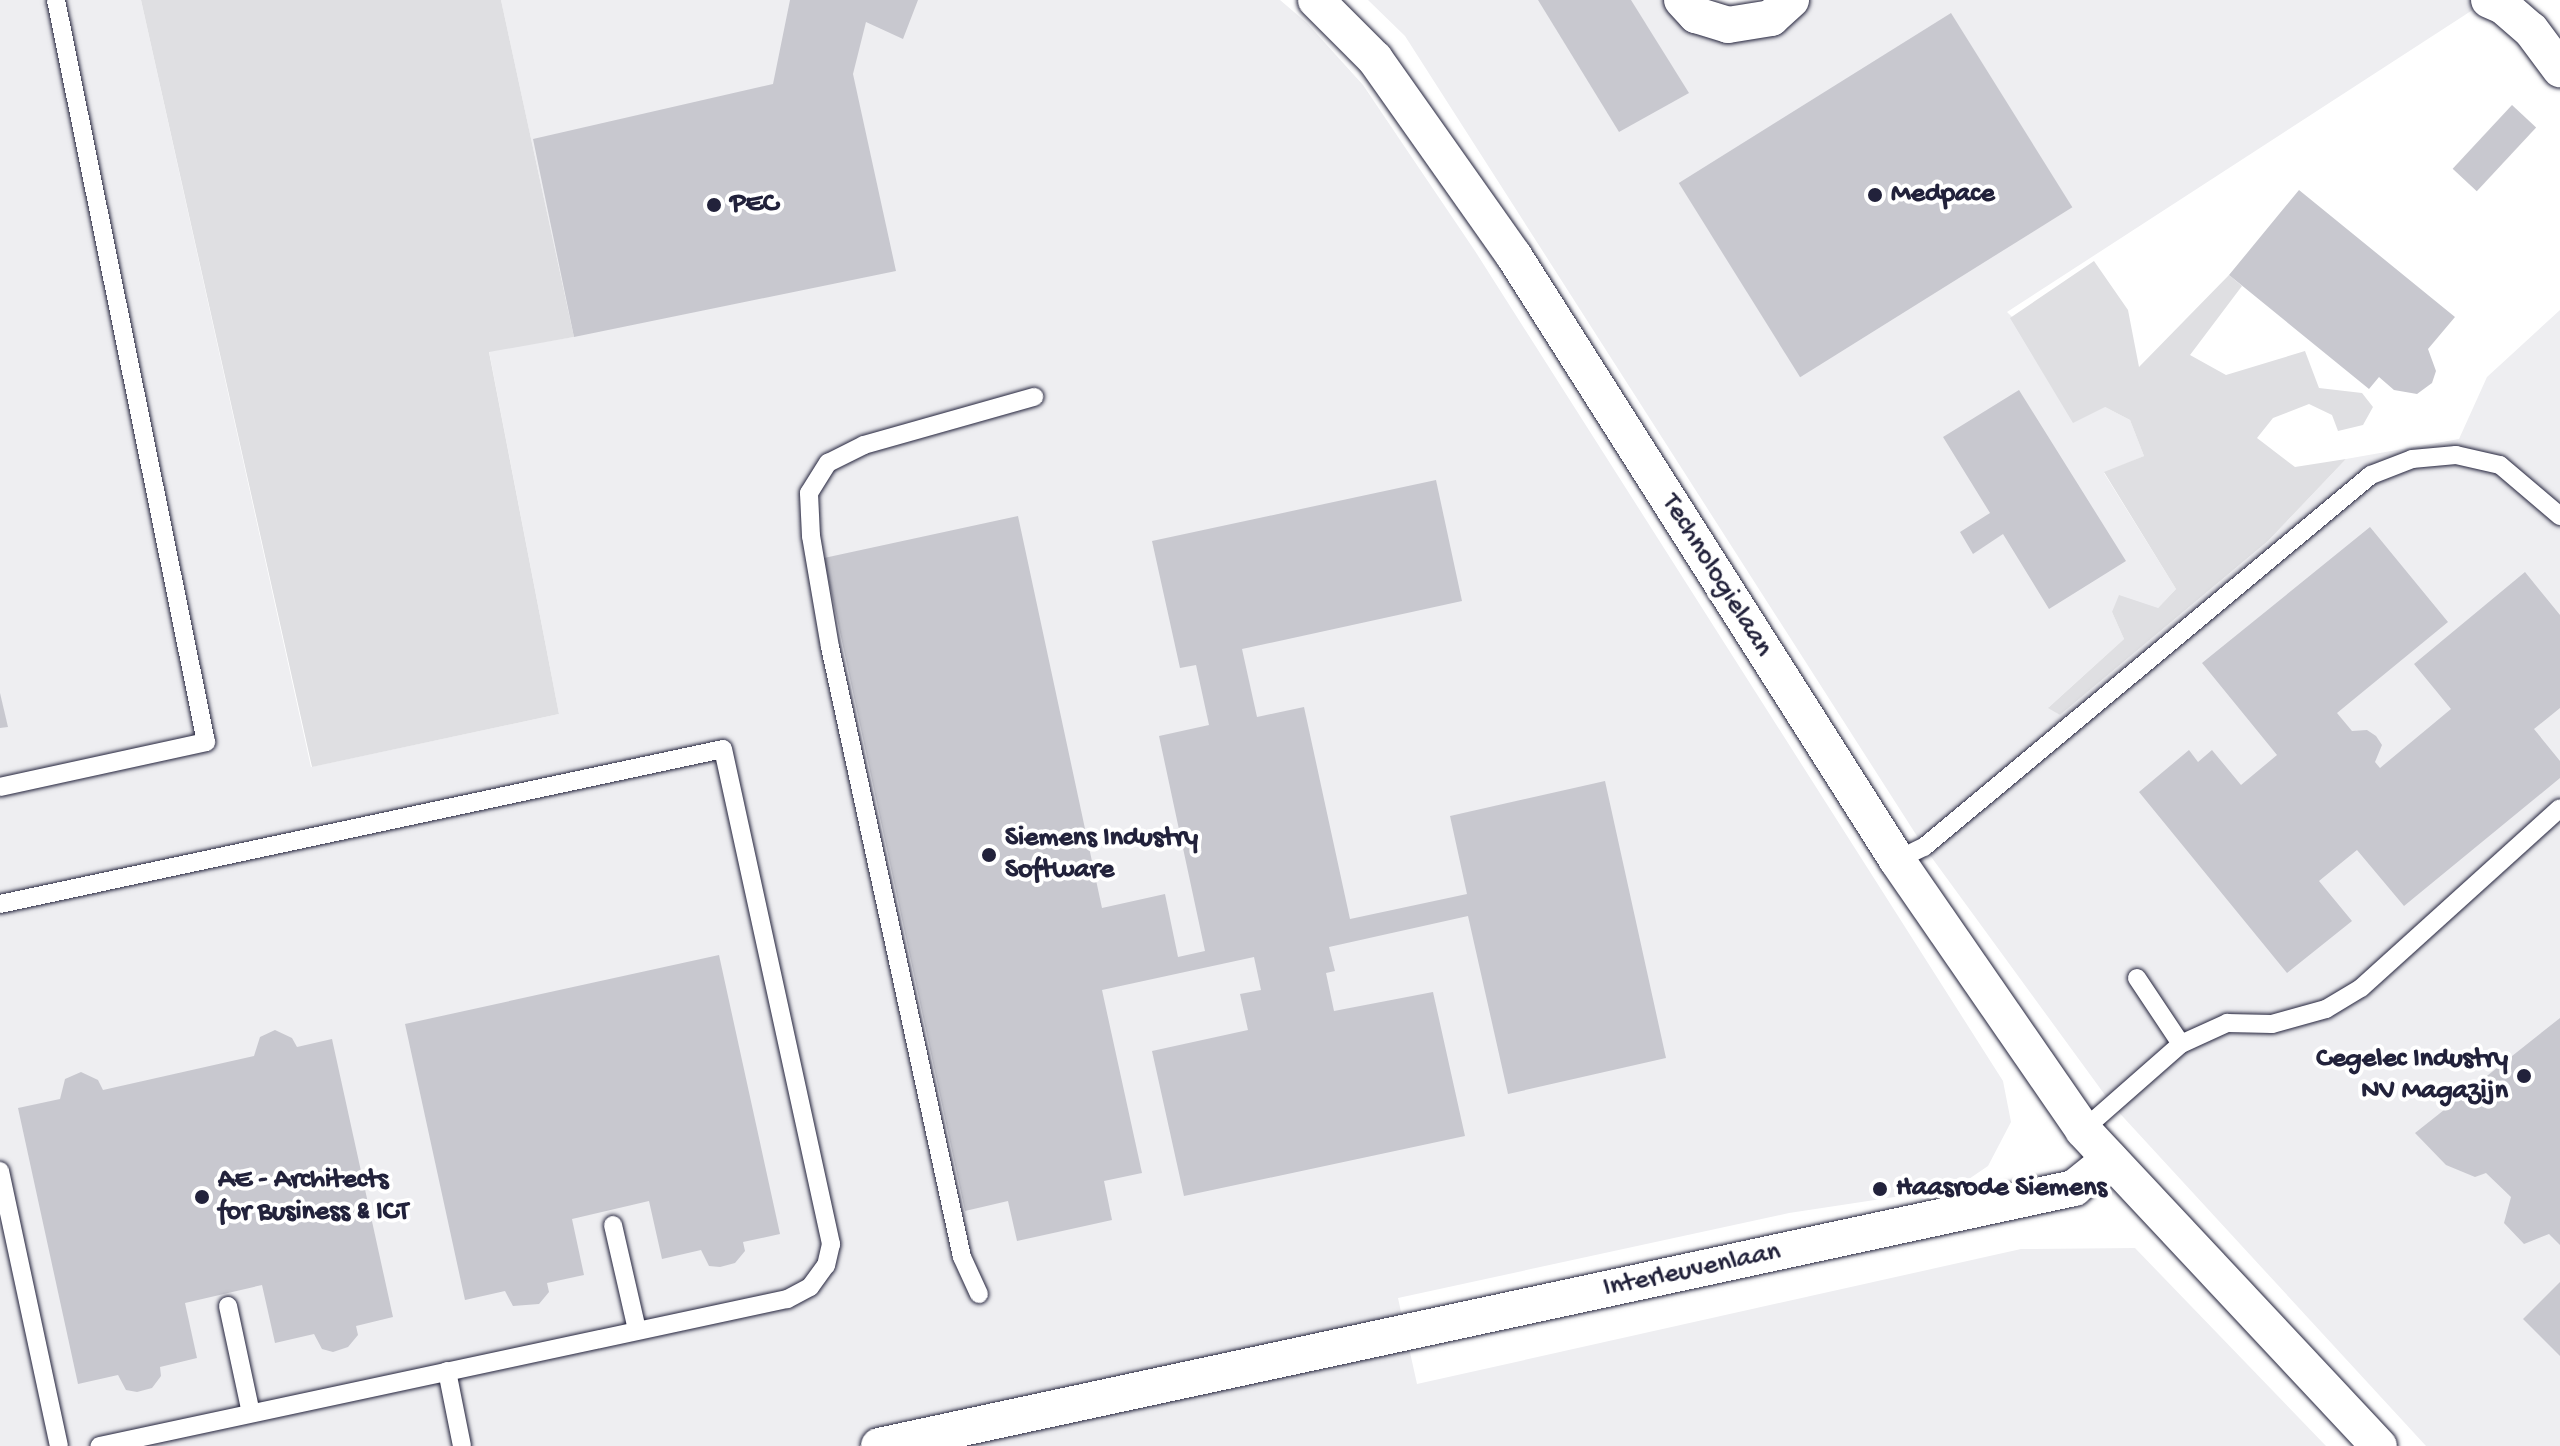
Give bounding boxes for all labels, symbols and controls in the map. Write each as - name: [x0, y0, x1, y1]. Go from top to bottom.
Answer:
- place label: Medpace: [1891, 178, 1995, 212]
- marker: Medpace: [1866, 186, 1884, 204]
- place label: PEC: [730, 188, 778, 222]
- marker: PEC: [705, 196, 723, 214]
- street label: Technologielaan: [1653, 489, 1779, 663]
- place label: Siemens Industry Software: [1005, 822, 1198, 888]
- marker: Siemens Industry Software: [980, 846, 998, 864]
- place label: Cegelec Industry NV Magazijn: [2316, 1043, 2508, 1109]
- marker: Cegelec Industry NV Magazijn: [2515, 1067, 2533, 1085]
- place label: AE - Architects for Business & ICT: [218, 1164, 409, 1230]
- place label: Haasrode Siemens: [1896, 1172, 2107, 1206]
- marker: Haasrode Siemens: [1871, 1180, 1889, 1198]
- marker: AE - Architects for Business & ICT: [193, 1188, 211, 1206]
- street label: Interleuvenlaan: [1600, 1236, 1784, 1306]

